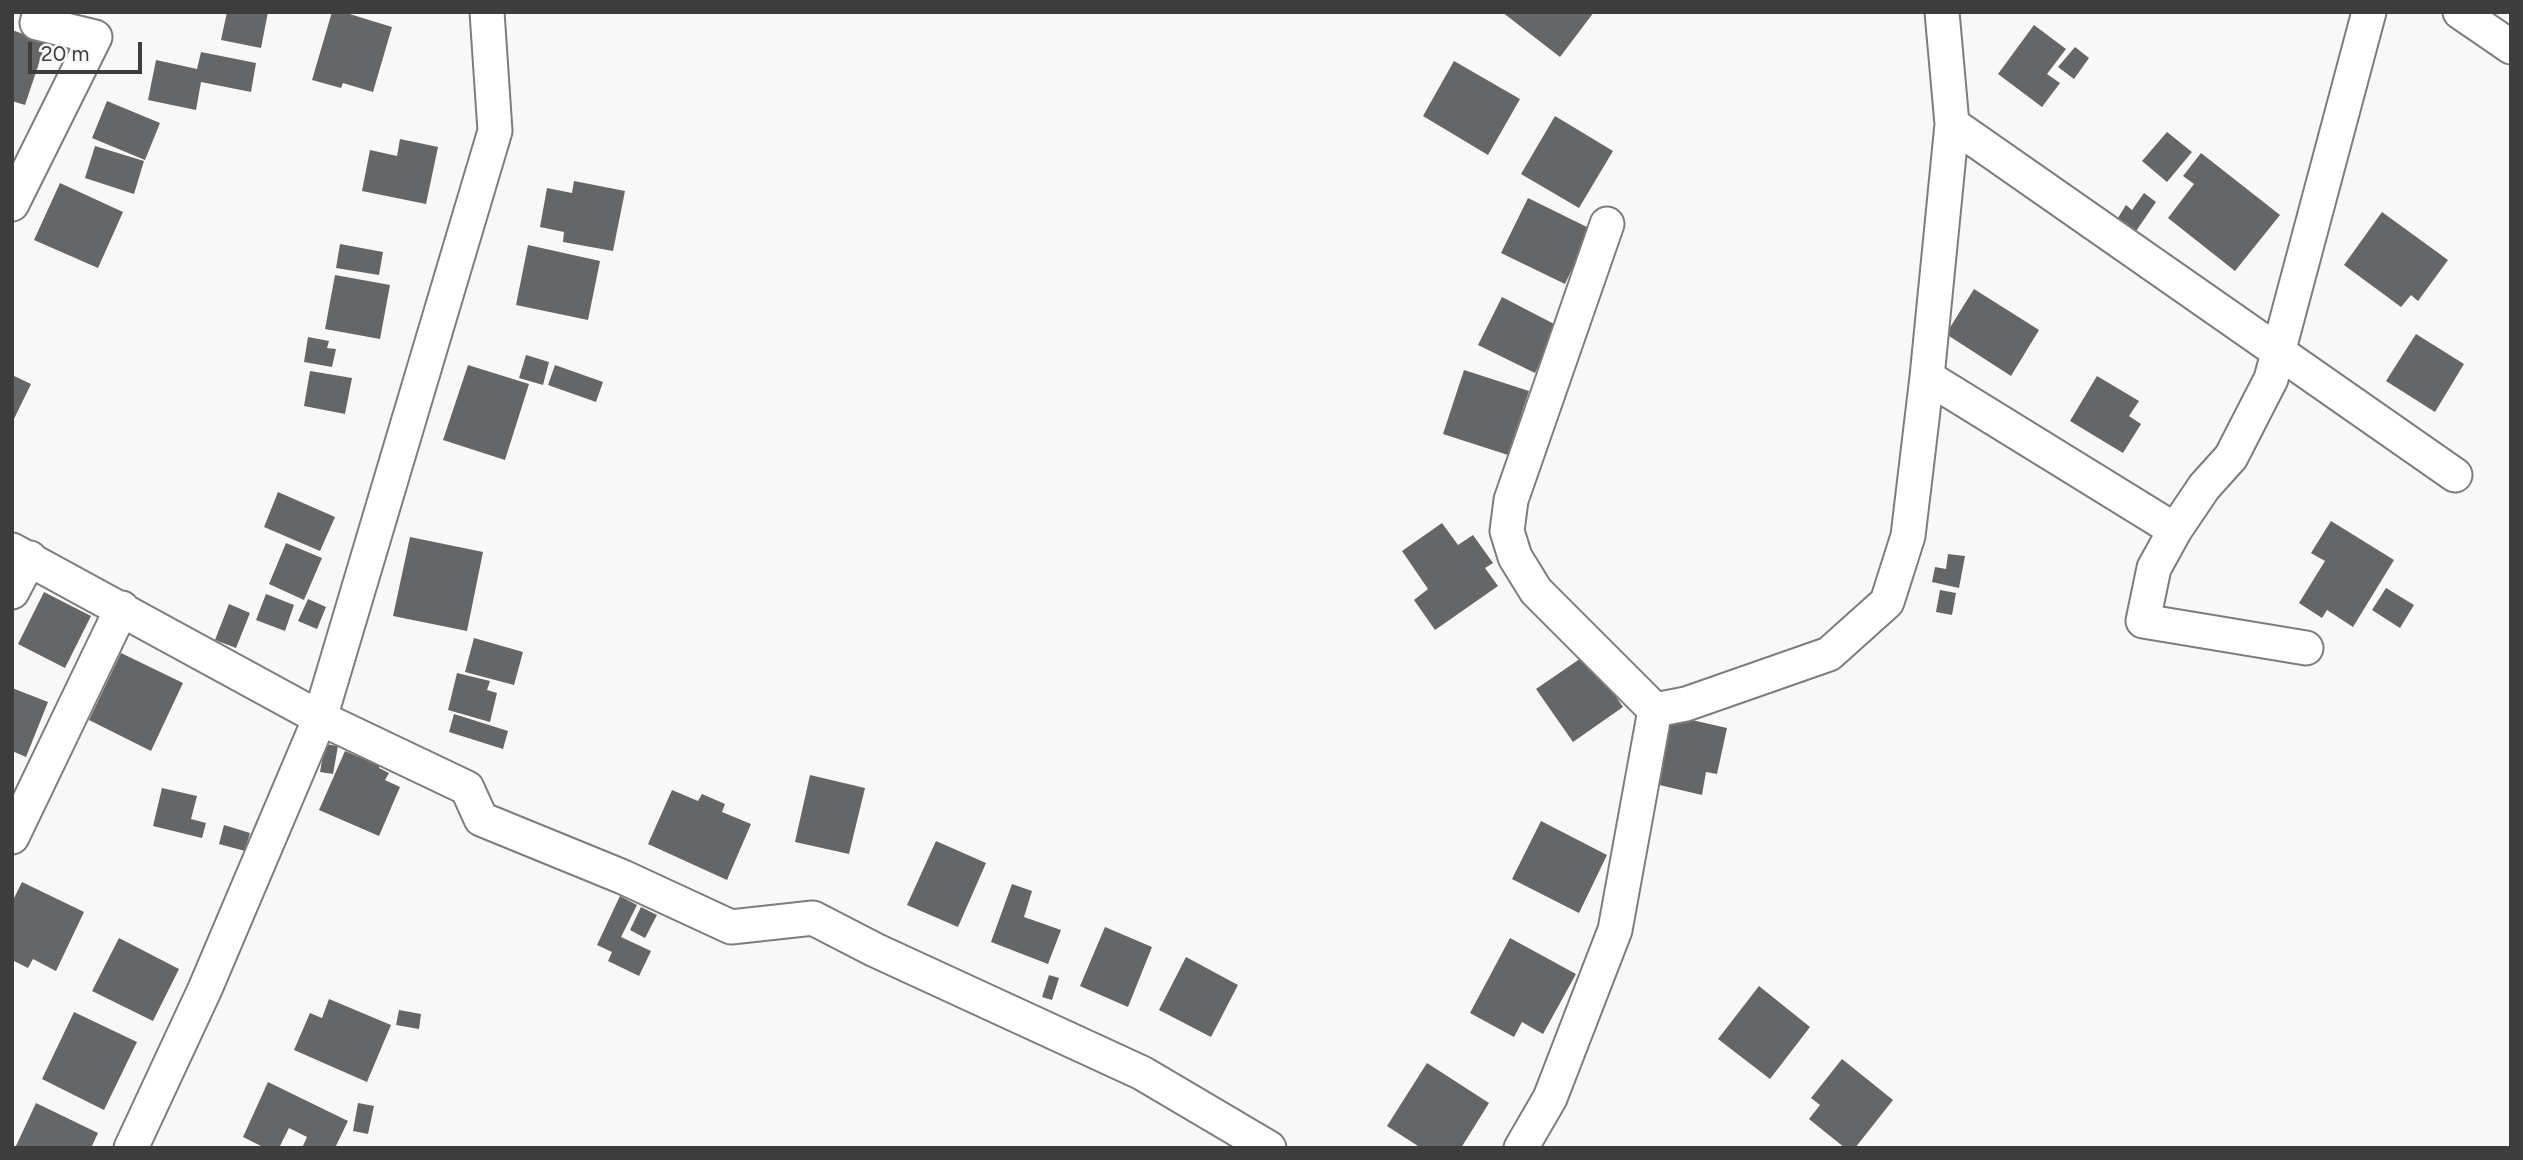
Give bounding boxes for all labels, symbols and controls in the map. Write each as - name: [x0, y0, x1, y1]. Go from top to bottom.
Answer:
- scale bar: [32, 28, 145, 72]
- text: 20 m: [41, 41, 89, 66]

